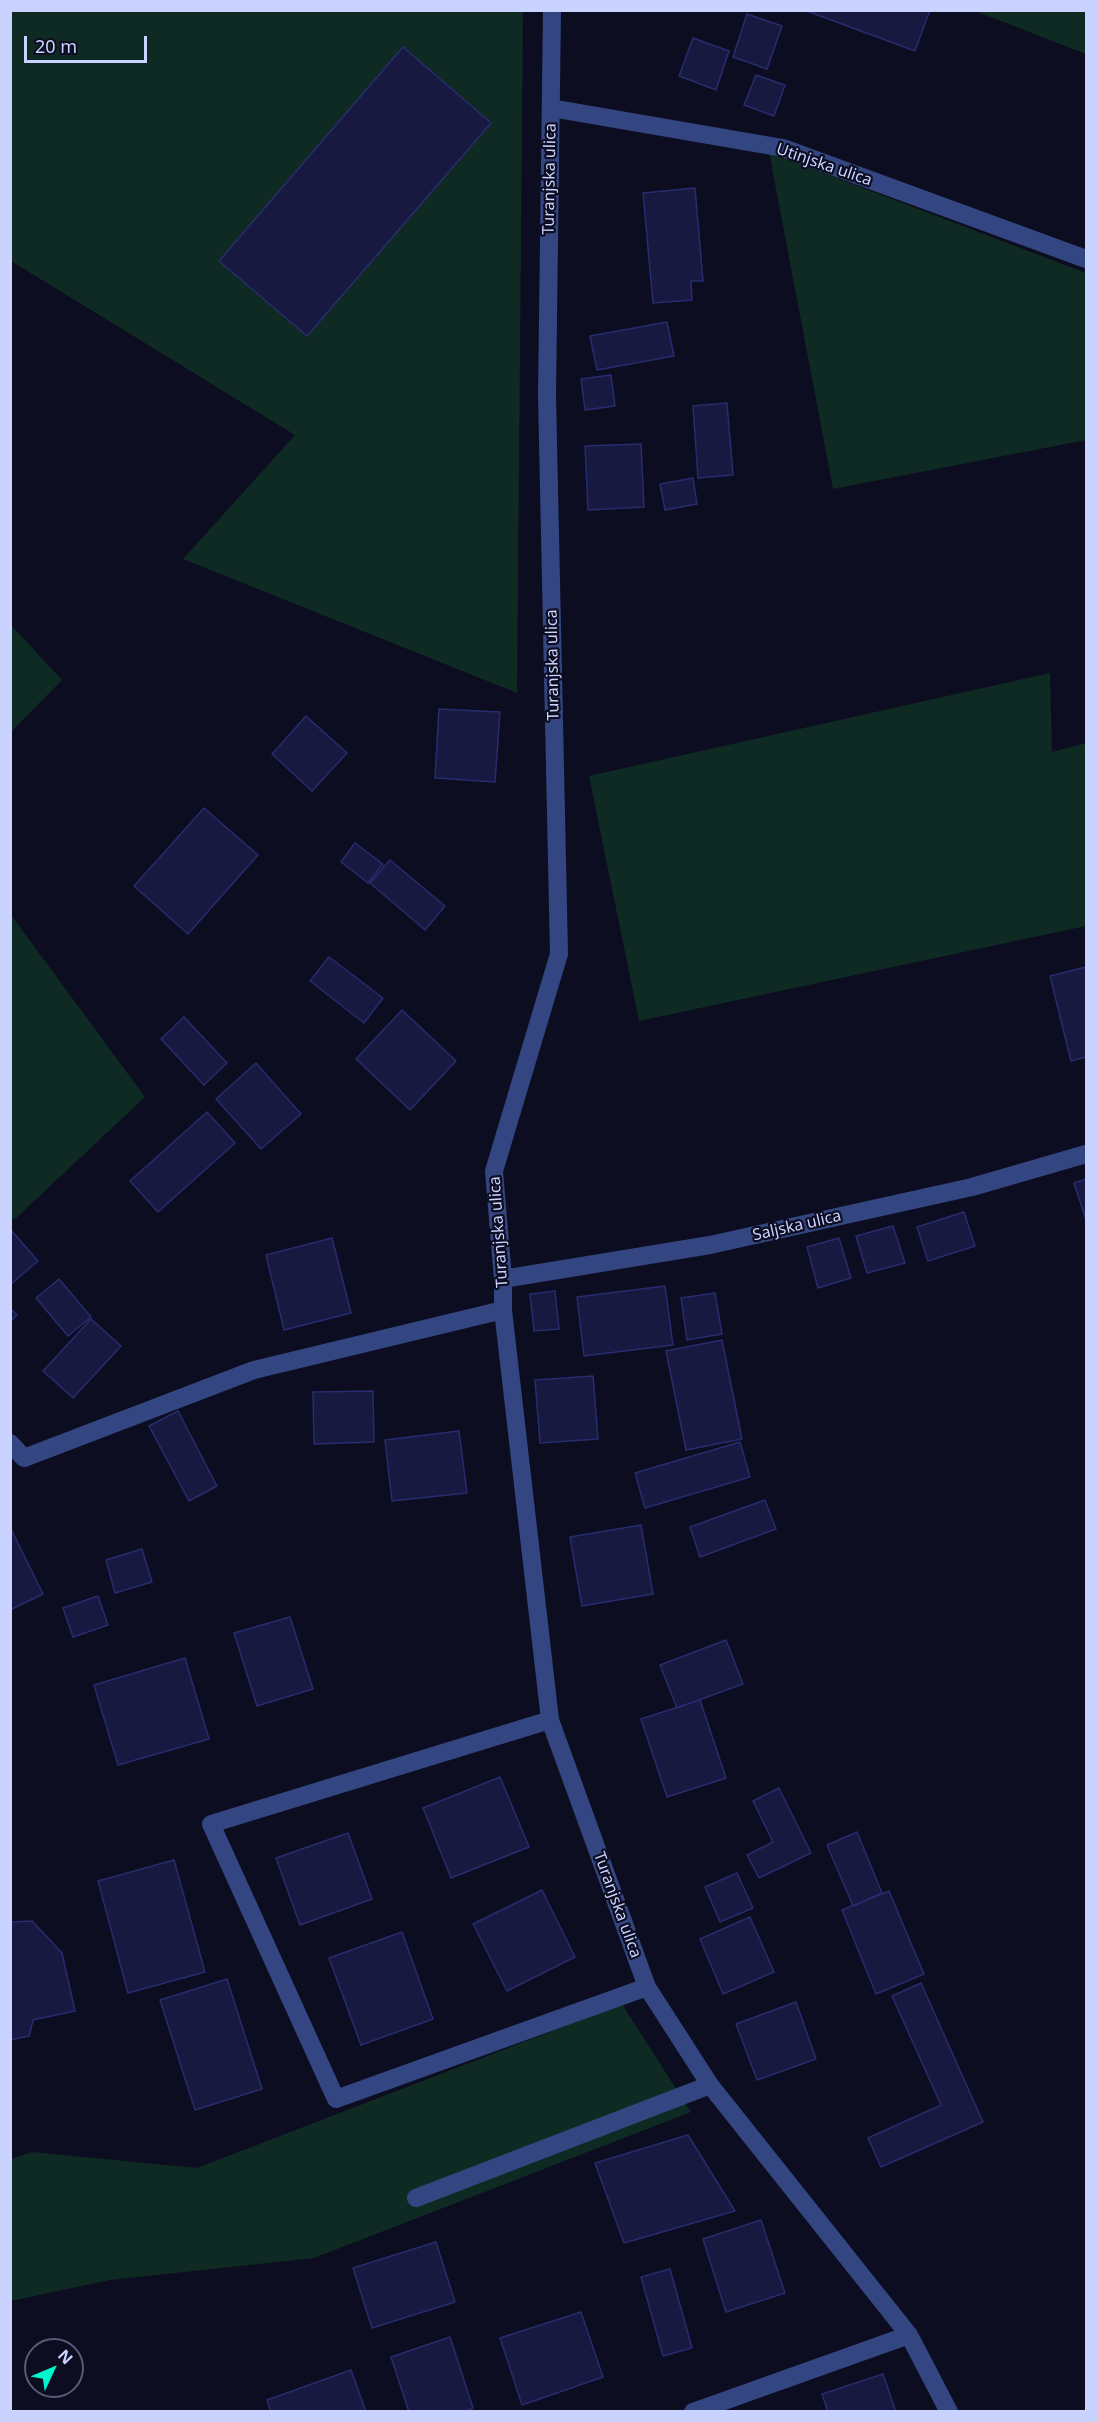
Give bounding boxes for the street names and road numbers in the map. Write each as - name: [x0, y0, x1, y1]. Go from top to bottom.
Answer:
- street label: Turanjska ulica: [539, 123, 561, 235]
- street label: Utinjska ulica: [774, 140, 874, 190]
- street label: Turanjska ulica: [542, 609, 564, 721]
- street label: Turanjska ulica: [486, 1176, 512, 1288]
- street label: Saljska ulica: [751, 1207, 843, 1245]
- street label: Turanjska ulica: [589, 1849, 645, 1961]

